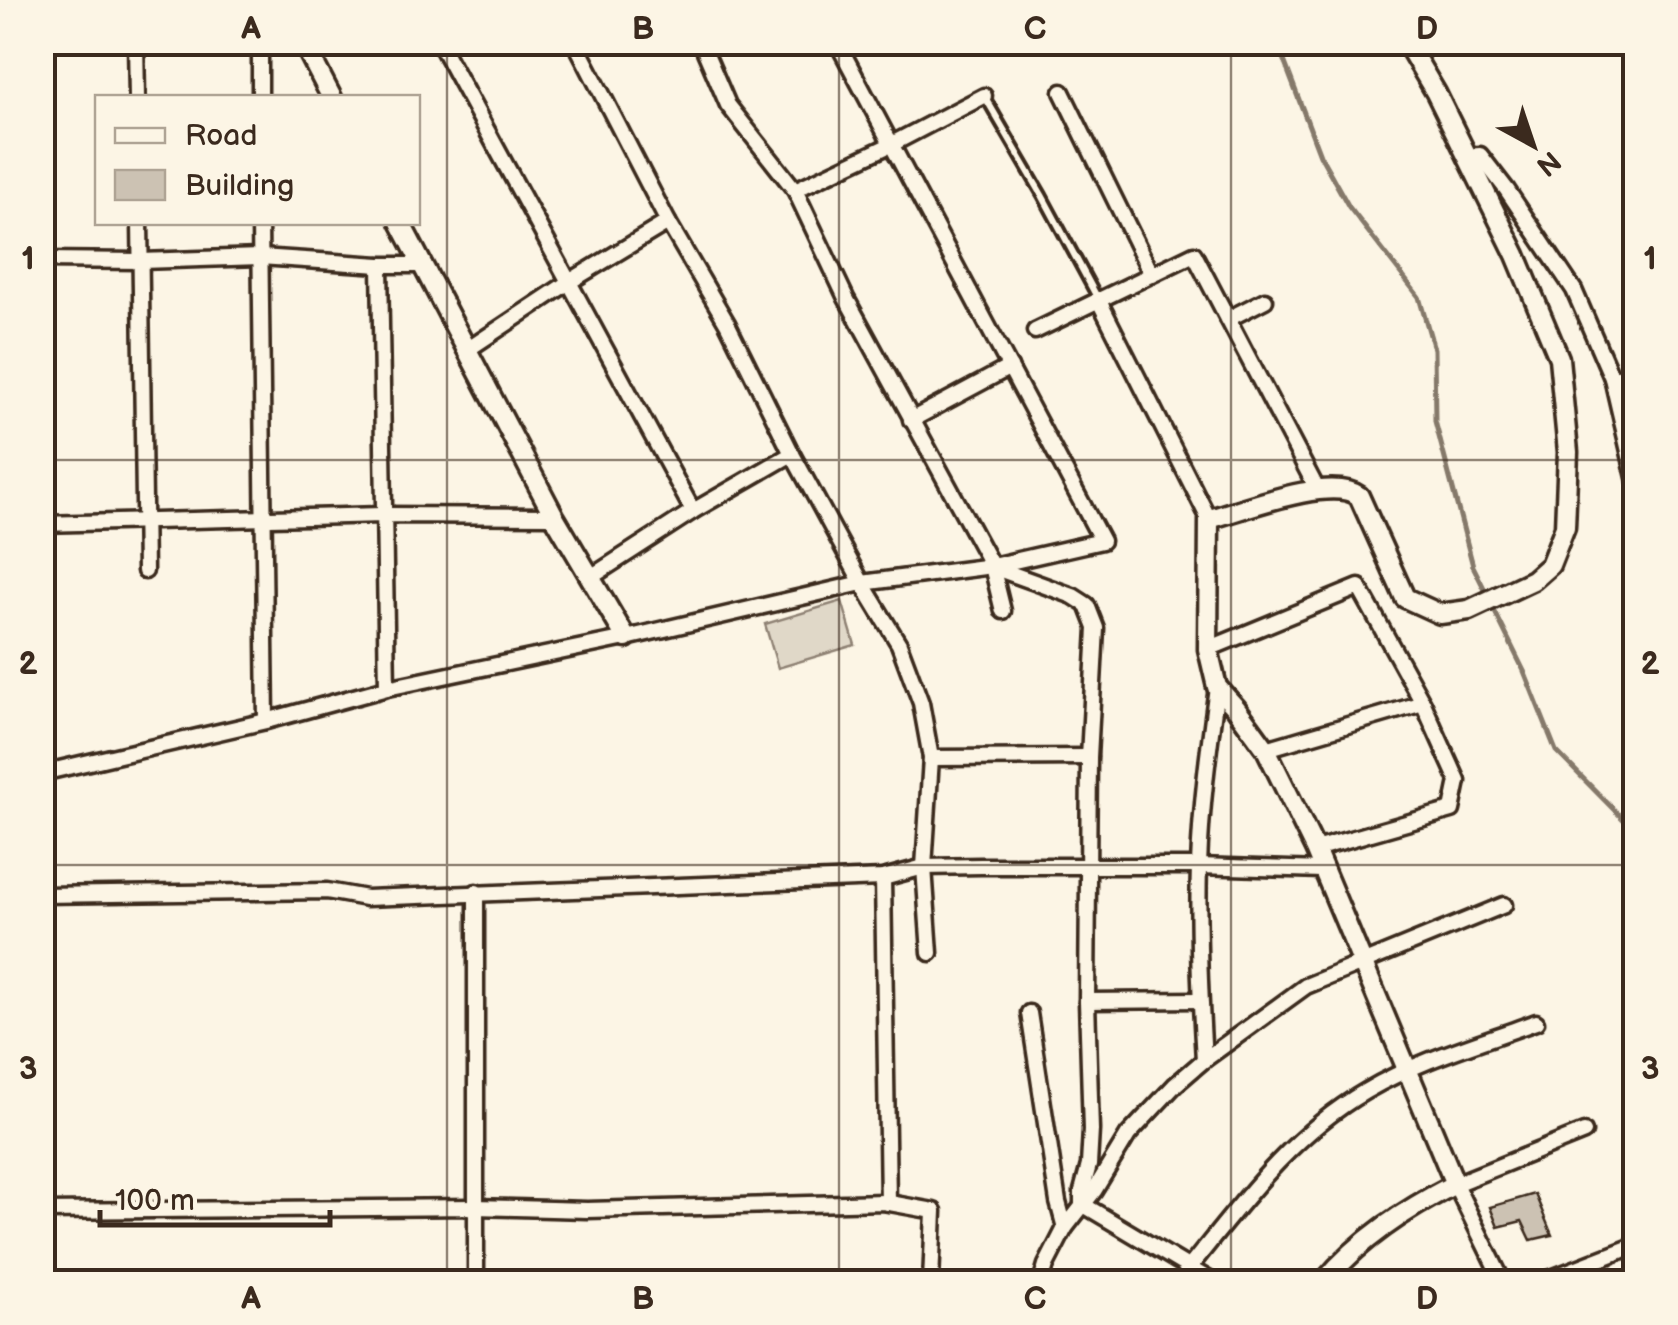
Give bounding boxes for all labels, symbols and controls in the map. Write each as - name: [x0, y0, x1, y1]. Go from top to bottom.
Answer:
- text: A: [240, 10, 261, 49]
- text: B: [632, 10, 654, 49]
- text: C: [1024, 10, 1046, 49]
- text: D: [1416, 10, 1438, 49]
- legend: [95, 95, 420, 225]
- north arrow: [1483, 95, 1583, 195]
- text: Road: [185, 118, 258, 154]
- text: N: [1529, 144, 1567, 182]
- text: Building: [185, 168, 294, 204]
- text: 1: [21, 240, 35, 279]
- text: 1: [1643, 240, 1657, 279]
- text: 2: [18, 645, 38, 684]
- text: 2: [1640, 645, 1660, 684]
- text: 3: [19, 1050, 37, 1089]
- text: 3: [1641, 1050, 1659, 1089]
- scale bar: [100, 1165, 330, 1227]
- text: 100 m: [115, 1183, 195, 1219]
- text: A: [240, 1280, 261, 1319]
- text: B: [632, 1280, 654, 1319]
- text: C: [1024, 1280, 1046, 1319]
- text: D: [1416, 1280, 1438, 1319]

